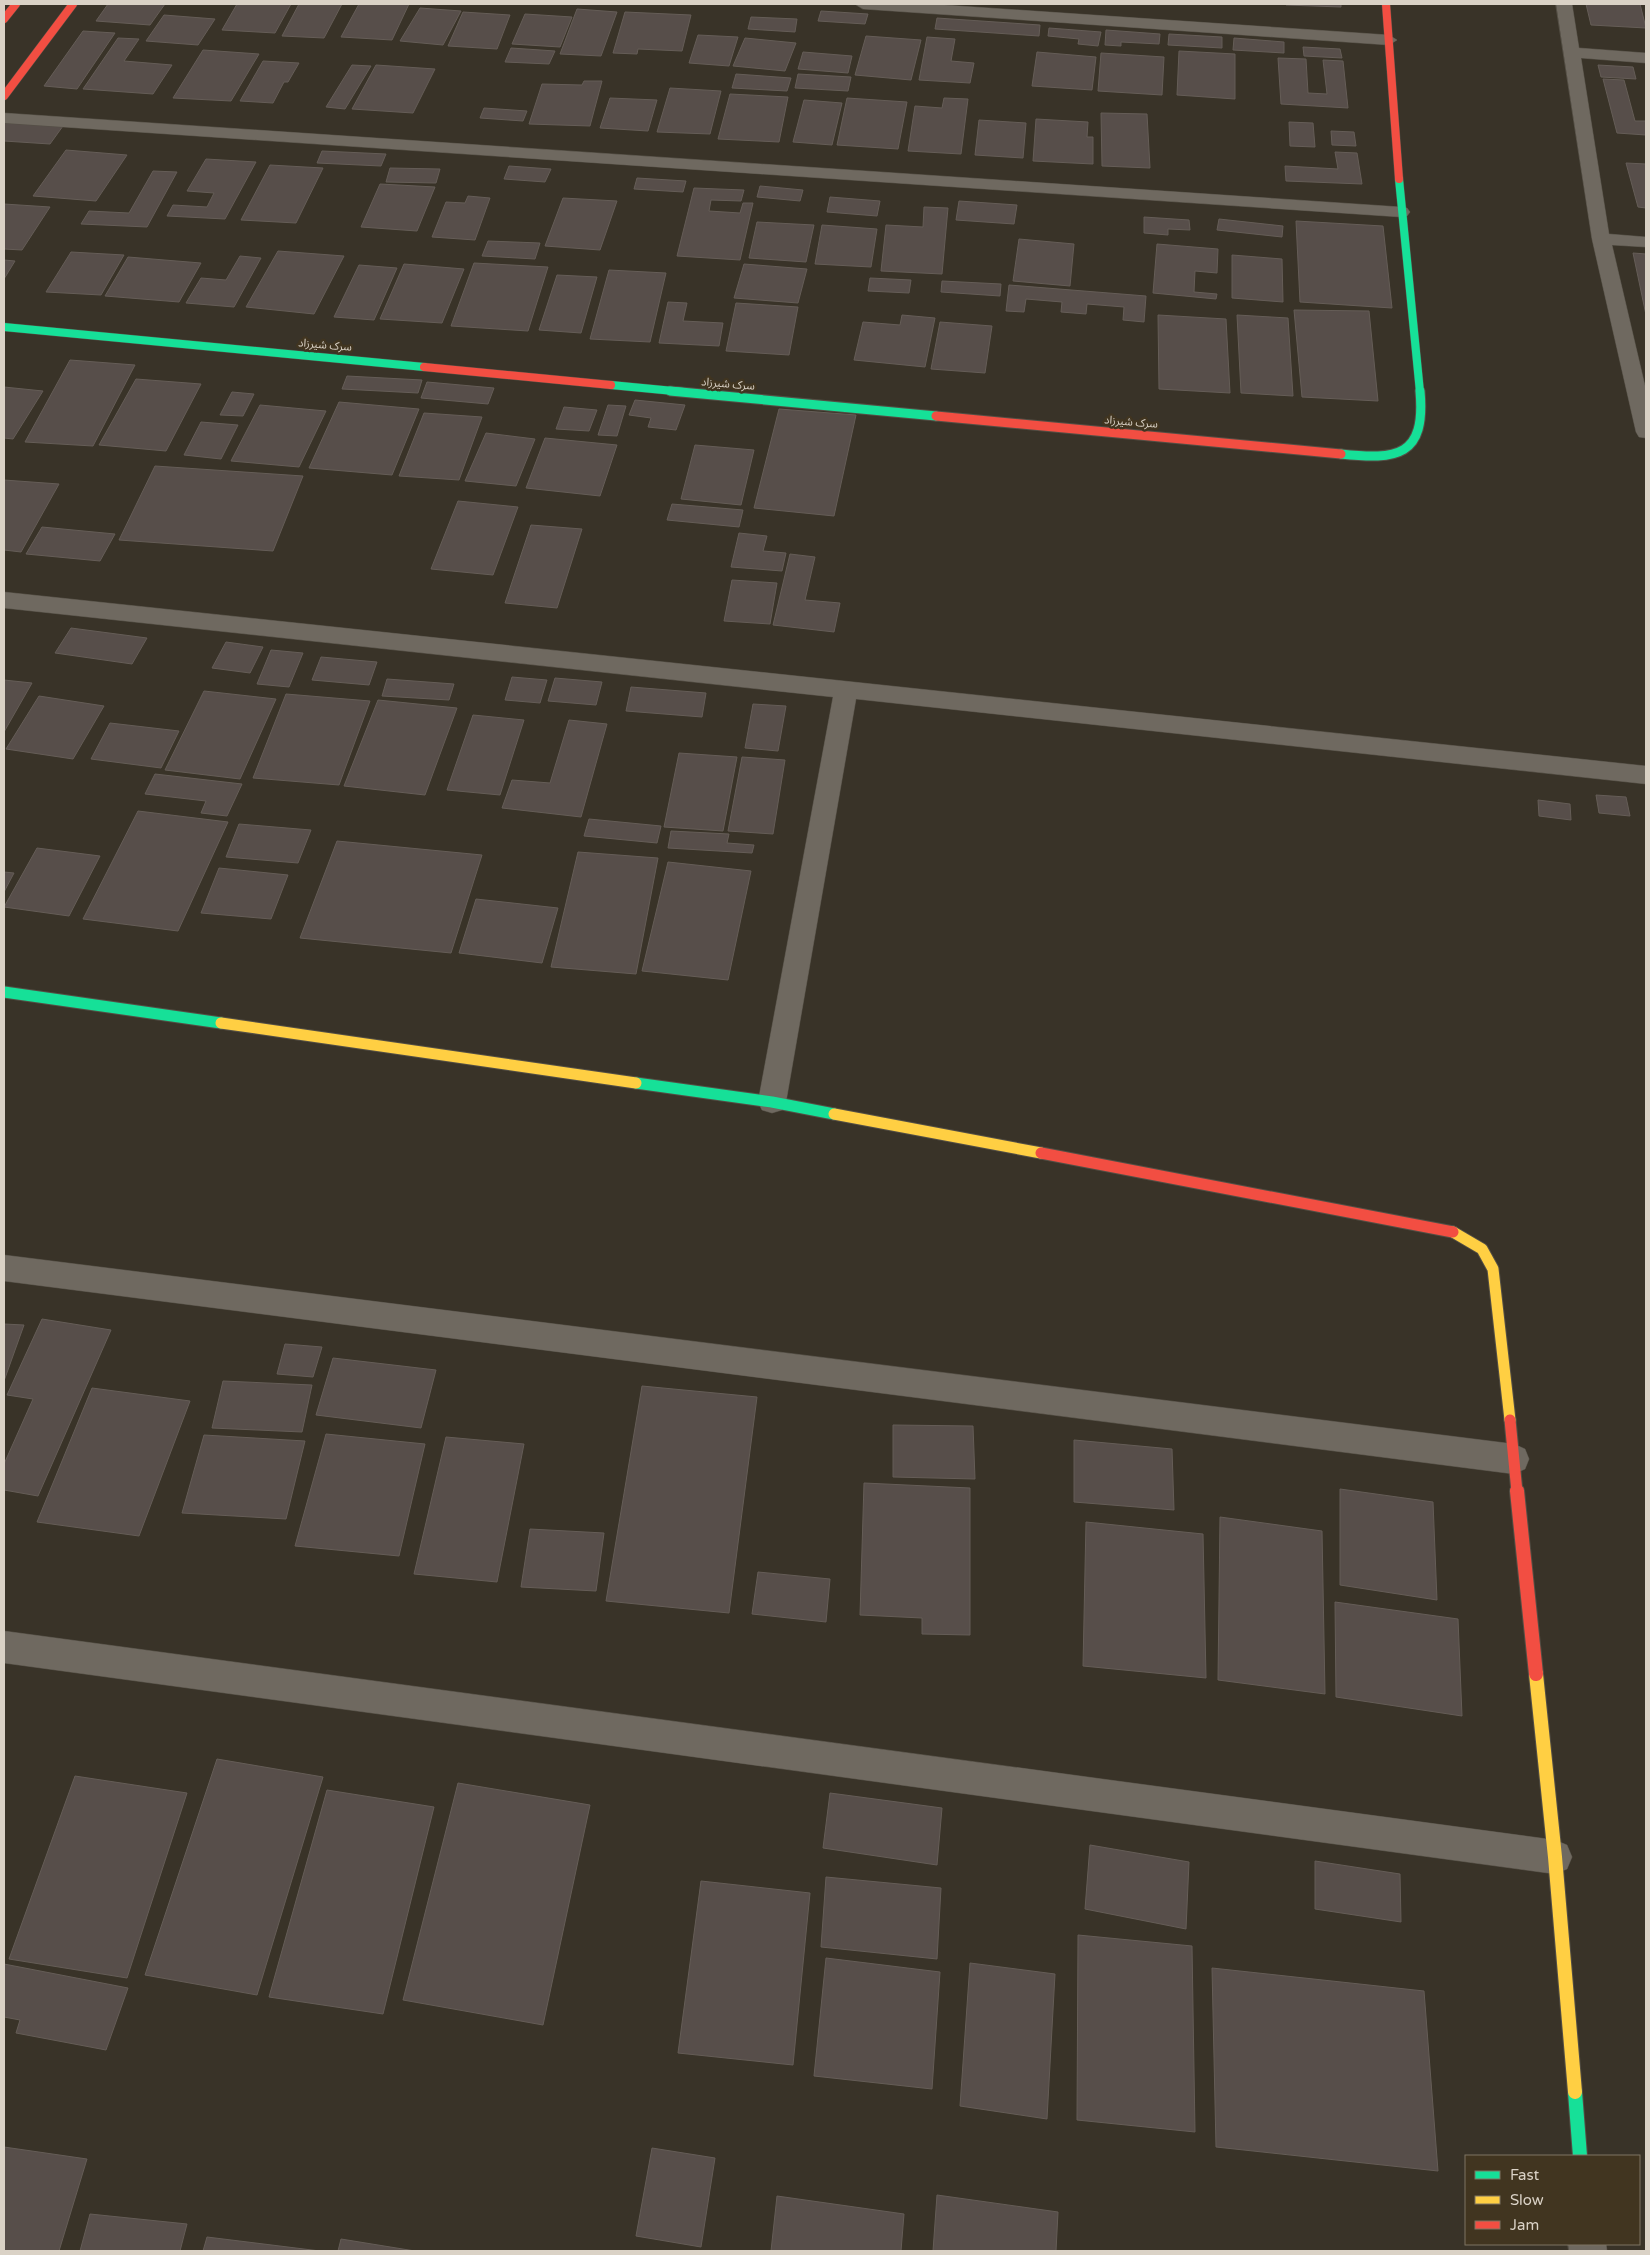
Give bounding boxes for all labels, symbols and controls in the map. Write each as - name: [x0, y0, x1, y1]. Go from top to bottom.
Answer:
- street label: سرک شیرزاد: [298, 336, 353, 354]
- street label: سرک شیرزاد: [701, 375, 756, 393]
- street label: سرک شیرزاد: [1104, 413, 1159, 431]
- legend: [1465, 2155, 1640, 2245]
- text: Fast: [1510, 2166, 1540, 2184]
- text: Slow: [1510, 2191, 1544, 2209]
- text: Jam: [1510, 2216, 1539, 2234]

